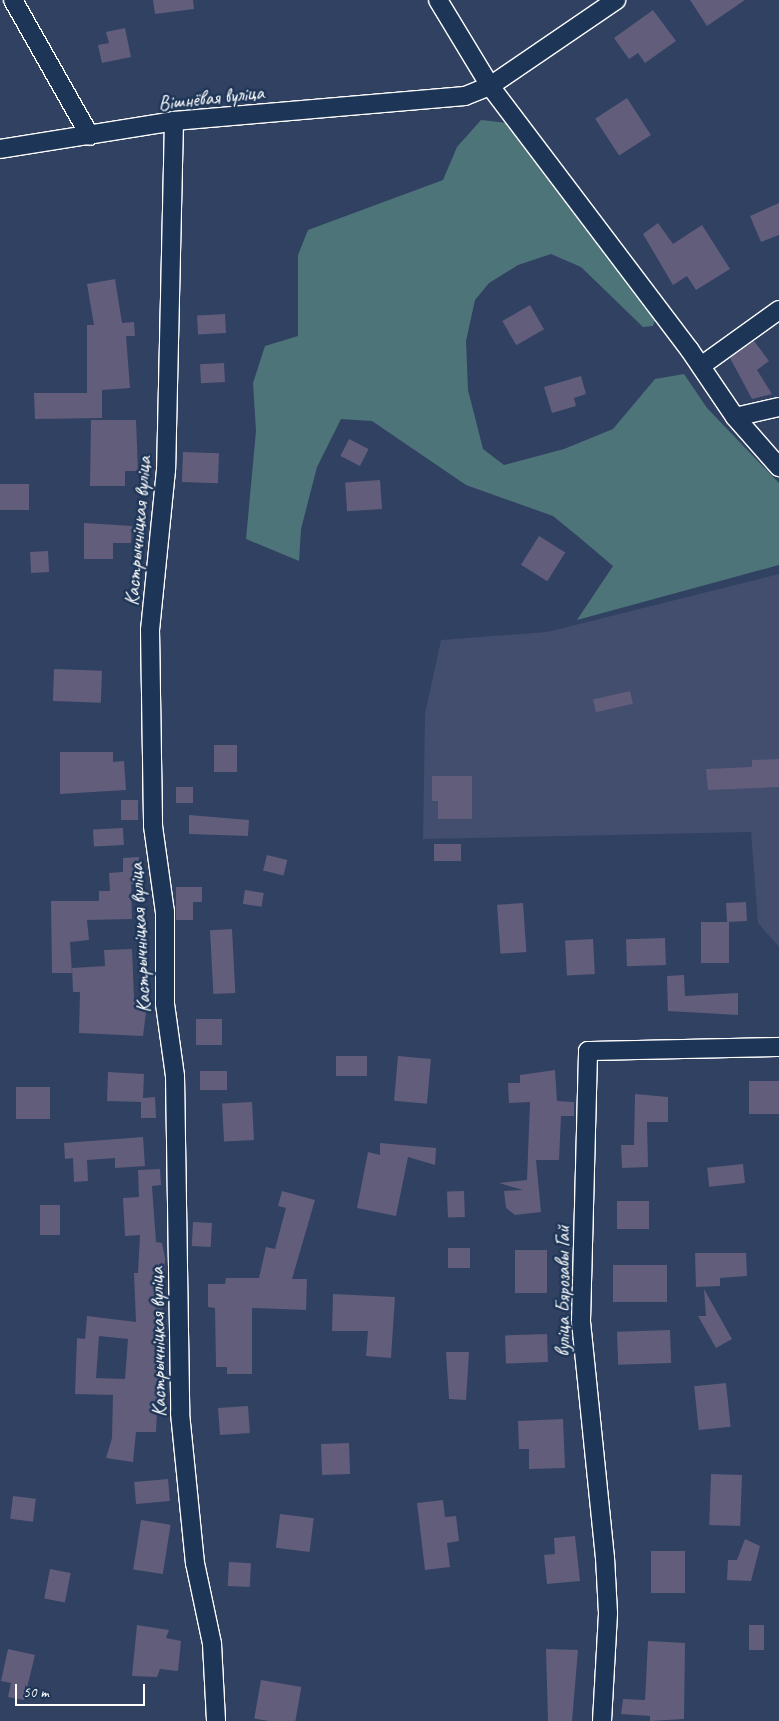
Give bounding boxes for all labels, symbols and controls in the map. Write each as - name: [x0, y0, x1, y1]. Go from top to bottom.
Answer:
- street label: Вішнёвая вуліца: [157, 81, 265, 115]
- street label: Кастрычніцкая вуліца: [120, 456, 156, 606]
- street label: Кастрычніцкая вуліца: [124, 863, 156, 1013]
- street label: вуліца Бярозавы Гай: [551, 1224, 575, 1358]
- street label: Кастрычніцкая вуліца: [145, 1268, 171, 1416]
- scale bar: [18, 1674, 148, 1706]
- text: 50 m: [23, 1683, 49, 1702]

